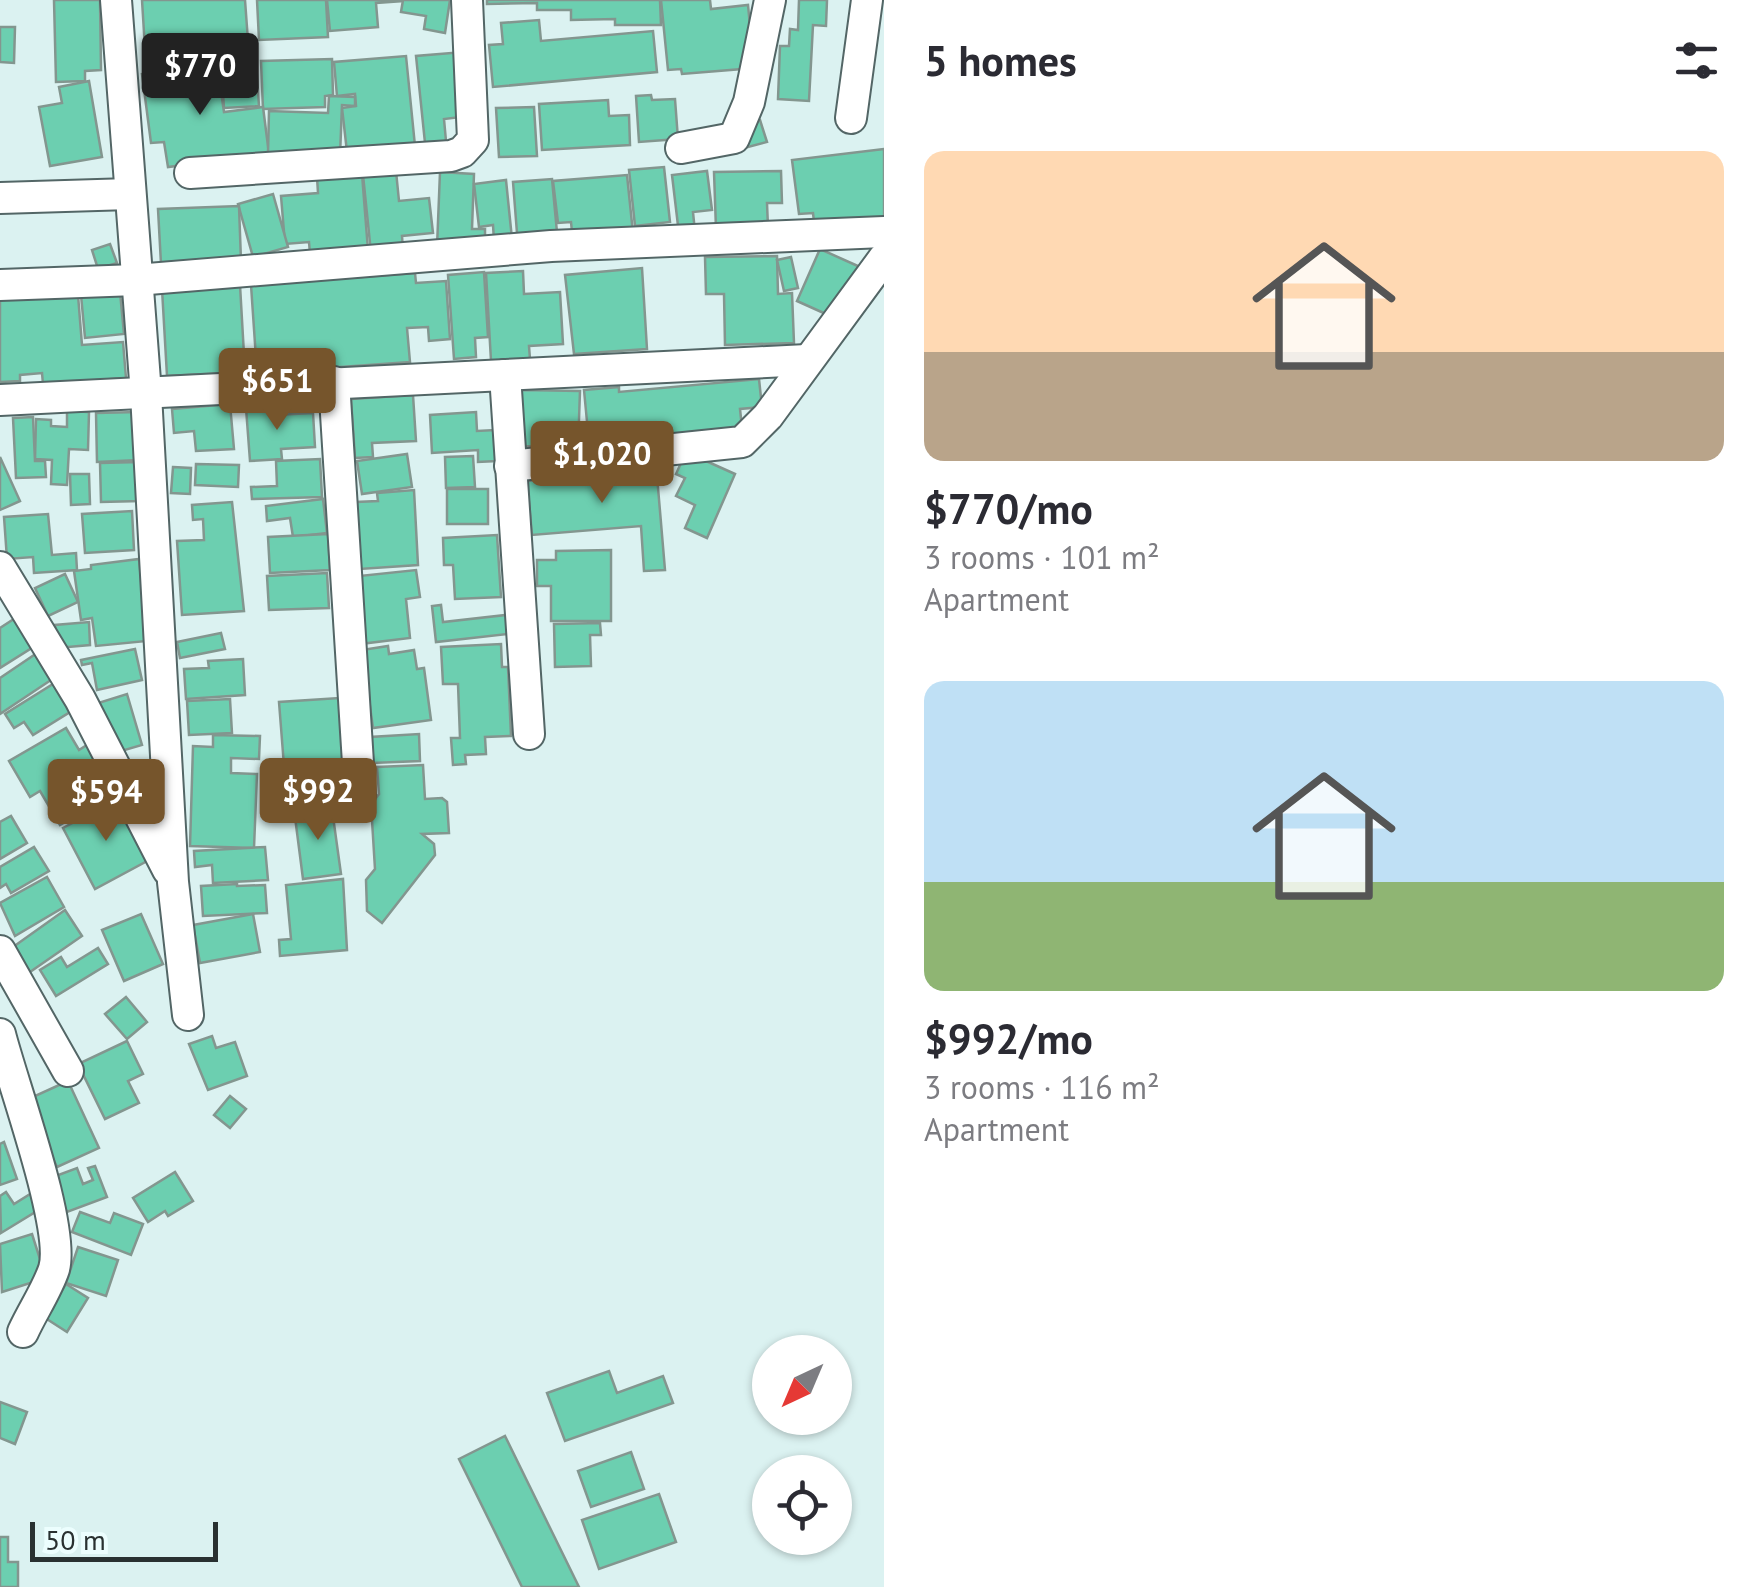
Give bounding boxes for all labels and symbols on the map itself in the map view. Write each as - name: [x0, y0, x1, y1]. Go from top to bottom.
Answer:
- pin: $770: [141, 33, 259, 118]
- pin: $651: [218, 348, 336, 433]
- pin: $1,020: [521, 421, 683, 506]
- pin: $992: [259, 758, 377, 843]
- pin: $594: [47, 759, 165, 844]
- north arrow: [752, 1335, 852, 1435]
- scale bar: [30, 1517, 218, 1562]

